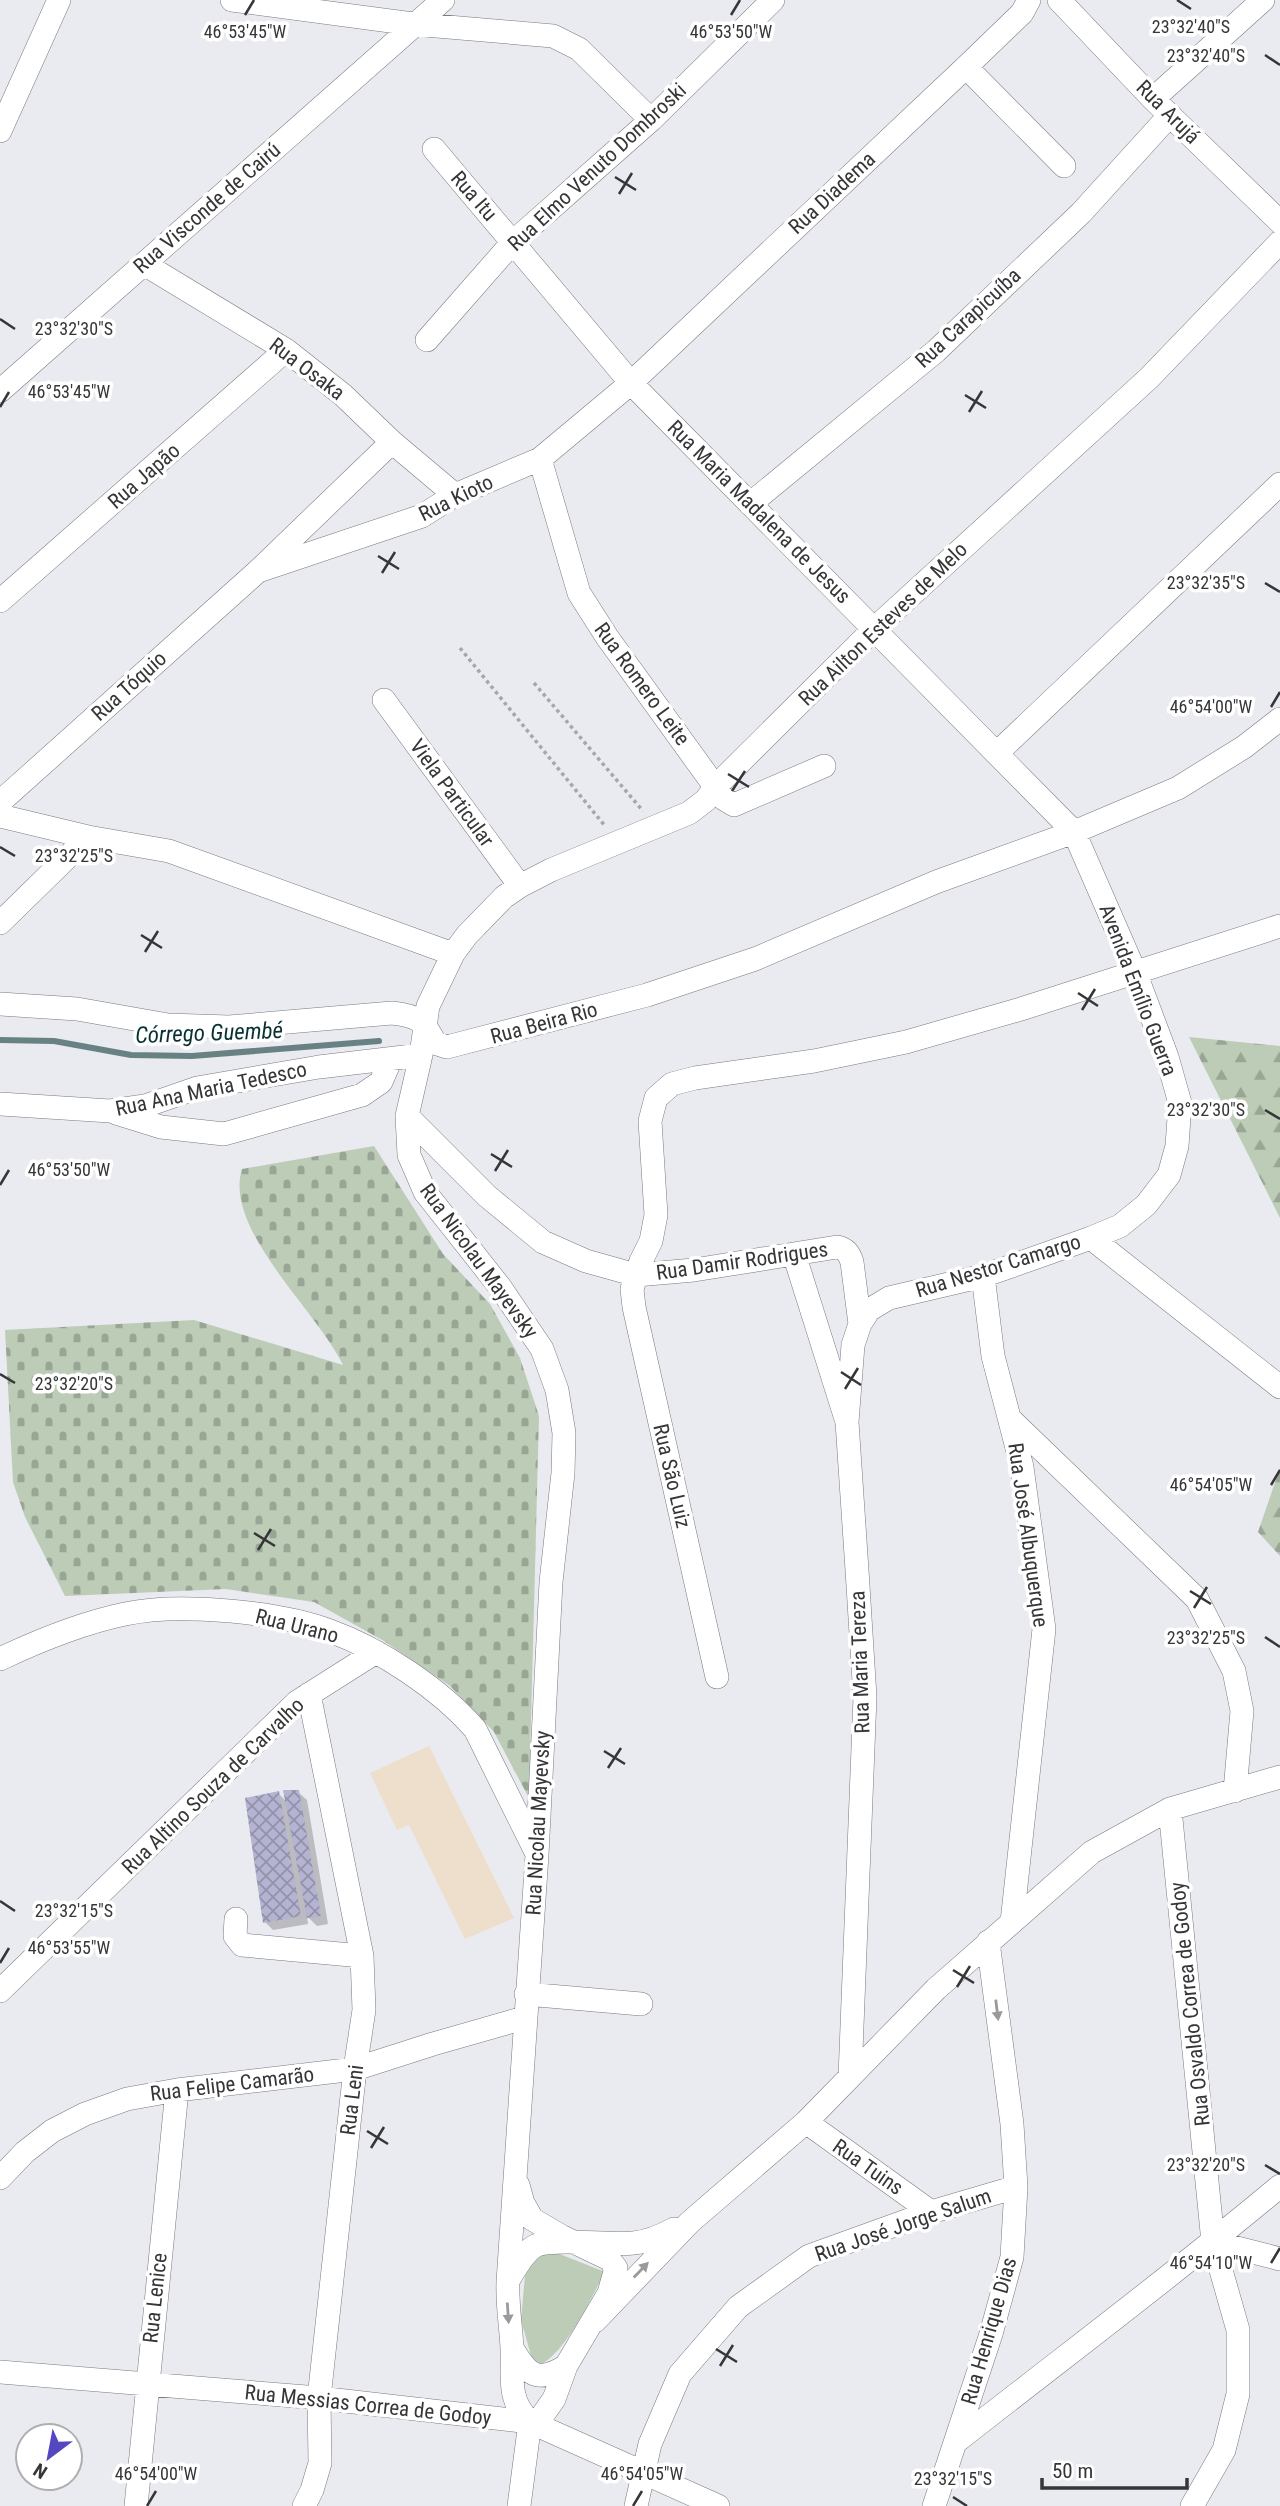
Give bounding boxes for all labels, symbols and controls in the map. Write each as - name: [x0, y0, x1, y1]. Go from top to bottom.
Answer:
- text: 23°32'40"S: [1152, 16, 1230, 37]
- text: 46°53'45"W: [204, 21, 287, 42]
- text: 46°53'50"W: [690, 21, 773, 42]
- text: 23°32'40"S: [1167, 45, 1245, 66]
- street label: Rua Arujá: [1131, 75, 1205, 149]
- street label: Rua Elmo Venuto Dombroski: [503, 78, 691, 256]
- street label: Rua Visconde de Cairú: [129, 138, 285, 278]
- street label: Rua Diadema: [784, 147, 880, 239]
- street label: Rua Itu: [446, 166, 502, 226]
- street label: Rua Carapicuíba: [911, 263, 1025, 373]
- text: 23°32'30"S: [35, 318, 113, 339]
- street label: Rua Osaka: [265, 333, 349, 405]
- text: 46°53'45"W: [28, 381, 111, 402]
- street label: Rua Maria Madalena de Jesus: [663, 416, 855, 608]
- street label: Rua Japão: [103, 438, 185, 514]
- street label: Rua Kioto: [415, 470, 497, 526]
- street label: Rua Ailton Esteves de Melo: [794, 537, 972, 711]
- text: 23°32'35"S: [1167, 572, 1245, 593]
- street label: Rua Romero Leite: [589, 618, 695, 750]
- street label: Rua Tóquio: [87, 646, 171, 726]
- text: 46°54'00"W: [1170, 696, 1253, 717]
- street label: Viela Particular: [405, 735, 499, 851]
- text: 23°32'25"S: [35, 845, 113, 866]
- street label: Avenida Emílio Guerra: [1094, 901, 1182, 1079]
- street label: Rua Beira Rio: [488, 997, 600, 1049]
- water label: Córrego Guembé: [135, 1017, 284, 1049]
- street label: Rua Ana Maria Tedesco: [113, 1057, 309, 1121]
- text: 23°32'30"S: [1167, 1099, 1245, 1120]
- text: 46°53'50"W: [28, 1159, 111, 1180]
- street label: Rua Nicolau Mayevsky: [415, 1179, 543, 1343]
- street label: Rua Nestor Camargo: [913, 1229, 1083, 1303]
- street label: Rua Damir Rodrigues: [655, 1237, 829, 1285]
- text: 23°32'20"S: [35, 1373, 113, 1394]
- street label: Rua São Luiz: [648, 1422, 696, 1530]
- street label: Rua José Albuquerque: [1003, 1441, 1053, 1629]
- text: 46°54'05"W: [1170, 1474, 1253, 1495]
- street label: Rua Maria Tereza: [846, 1590, 874, 1734]
- street label: Rua Urano: [253, 1604, 341, 1648]
- text: 23°32'25"S: [1167, 1627, 1245, 1648]
- street label: Rua Altino Souza de Carvalho: [117, 1693, 309, 1879]
- street label: Rua Nicolau Mayevsky: [521, 1730, 555, 1916]
- street label: Rua Osvaldo Correa de Godoy: [1165, 1881, 1215, 2127]
- text: 23°32'15"S: [35, 1900, 113, 1921]
- text: 46°53'55"W: [28, 1937, 111, 1958]
- one-way arrow: [992, 1999, 1003, 2021]
- street label: Rua Felipe Camarão: [149, 2062, 315, 2106]
- street label: Rua Leni: [336, 2063, 368, 2137]
- street label: Rua Tuins: [828, 2134, 908, 2200]
- text: 23°32'20"S: [1167, 2154, 1245, 2175]
- street label: Rua José Jorge Salum: [812, 2184, 994, 2266]
- street label: Rua Lenice: [138, 2252, 172, 2344]
- text: 46°54'10"W: [1170, 2252, 1253, 2273]
- street label: Rua Henrique Dias: [956, 2255, 1022, 2407]
- one-way arrow: [632, 2262, 649, 2279]
- one-way arrow: [503, 2302, 514, 2324]
- street label: Rua Messias Correa de Godoy: [244, 2380, 493, 2430]
- north arrow: [14, 2422, 84, 2492]
- scale bar: [1042, 2446, 1187, 2490]
- text: N: [29, 2458, 51, 2484]
- text: 50 m: [1052, 2459, 1093, 2483]
- text: 46°54'00"W: [115, 2463, 198, 2484]
- text: 46°54'05"W: [601, 2463, 684, 2484]
- text: 23°32'15"S: [914, 2468, 992, 2489]

